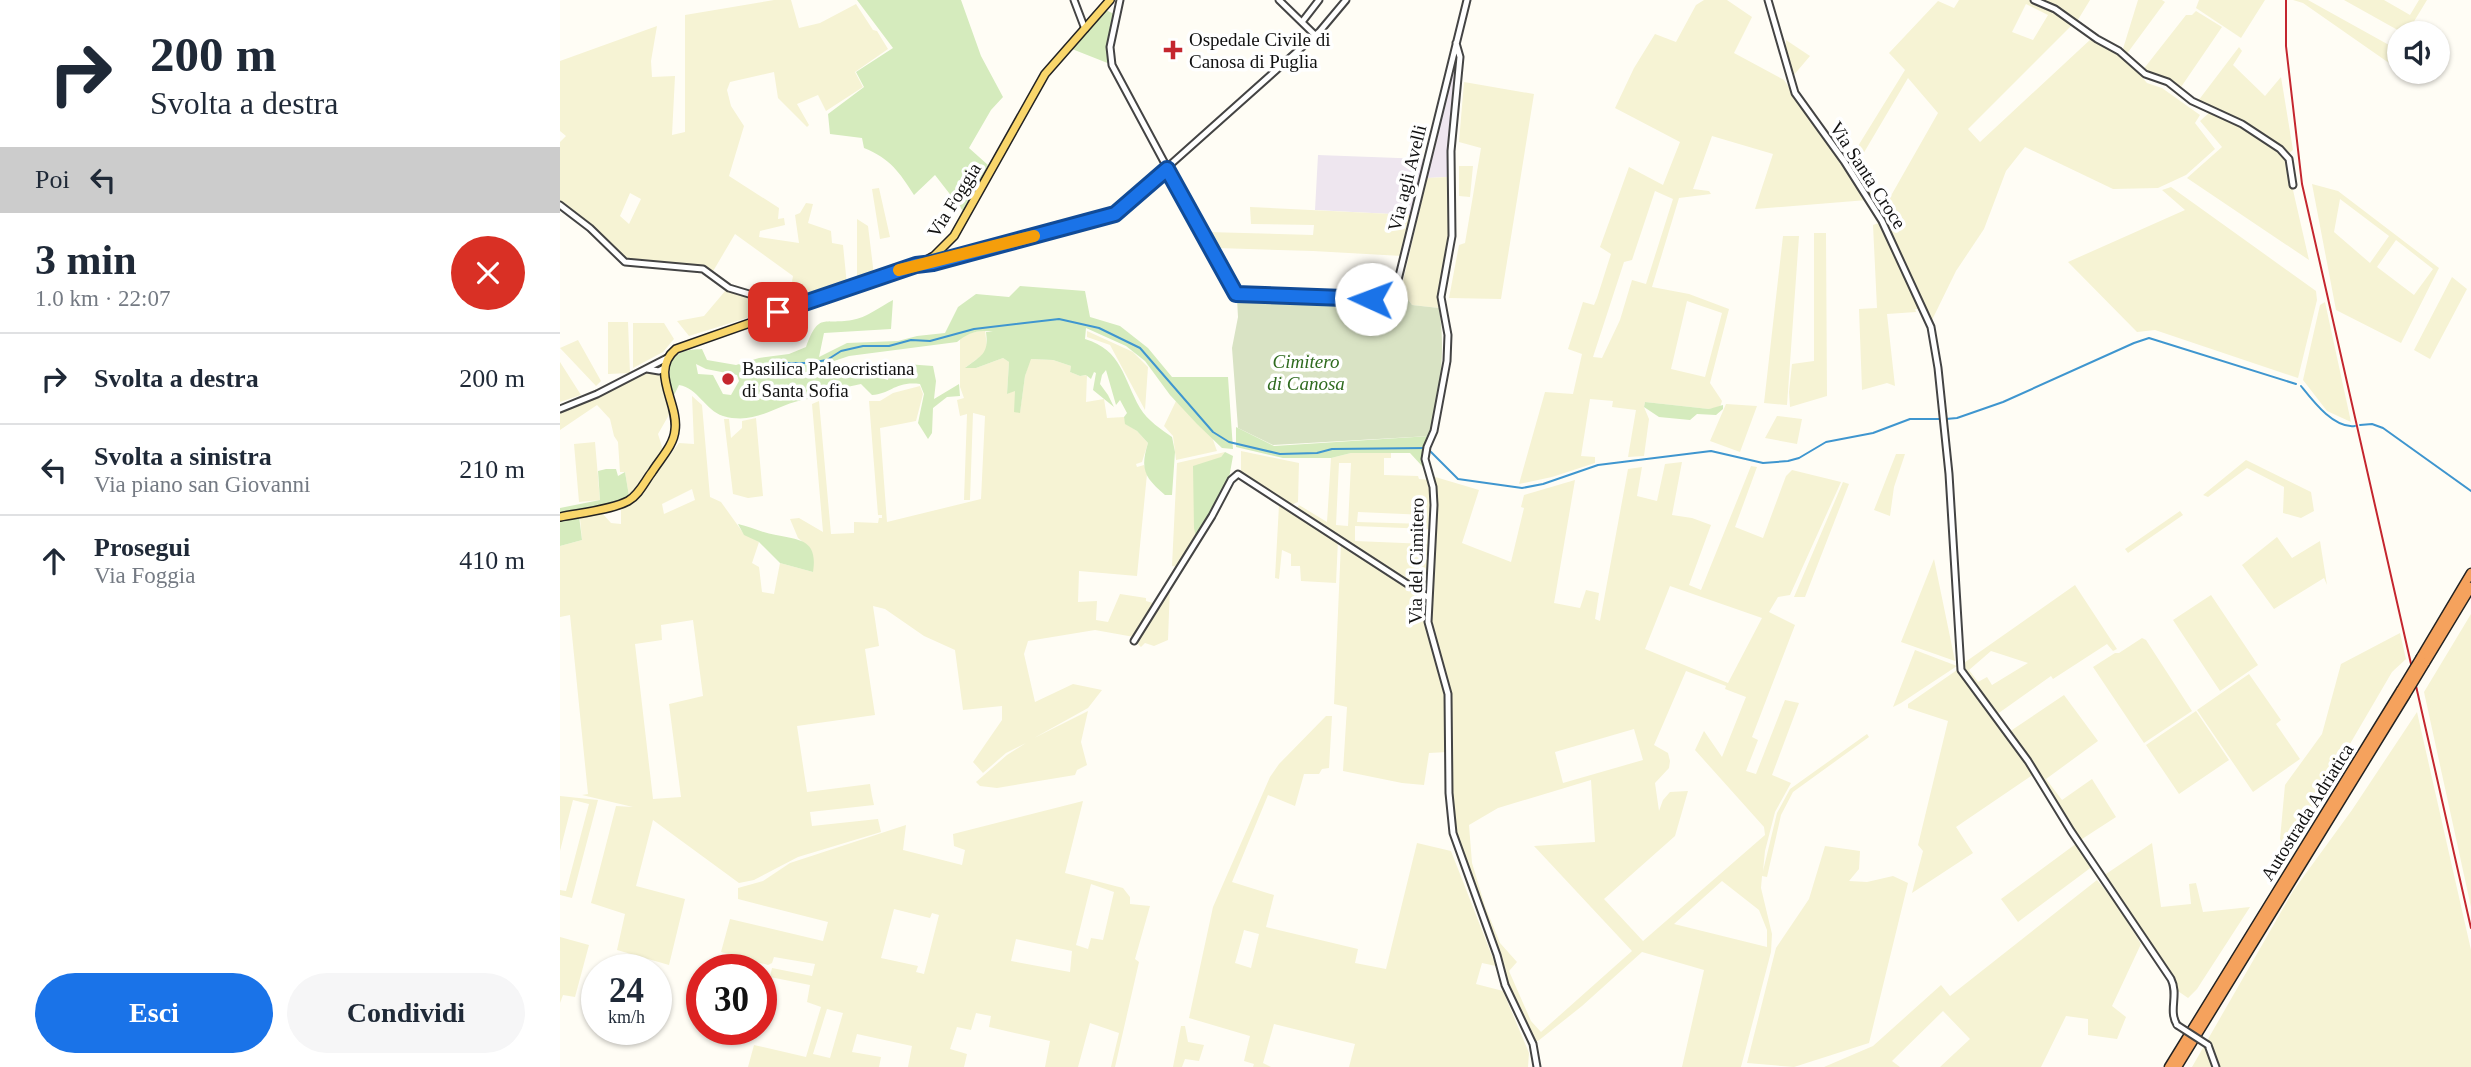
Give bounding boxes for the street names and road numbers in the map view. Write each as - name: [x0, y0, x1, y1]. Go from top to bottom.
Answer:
- street label: Via Santa Croce: [1826, 118, 1910, 232]
- street label: Via agli Avelli: [1384, 122, 1430, 234]
- street label: Via Foggia: [923, 158, 985, 241]
- street label: Via del Cimitero: [1404, 498, 1428, 624]
- street label: Autostrada Adriatica: [2256, 739, 2358, 884]

